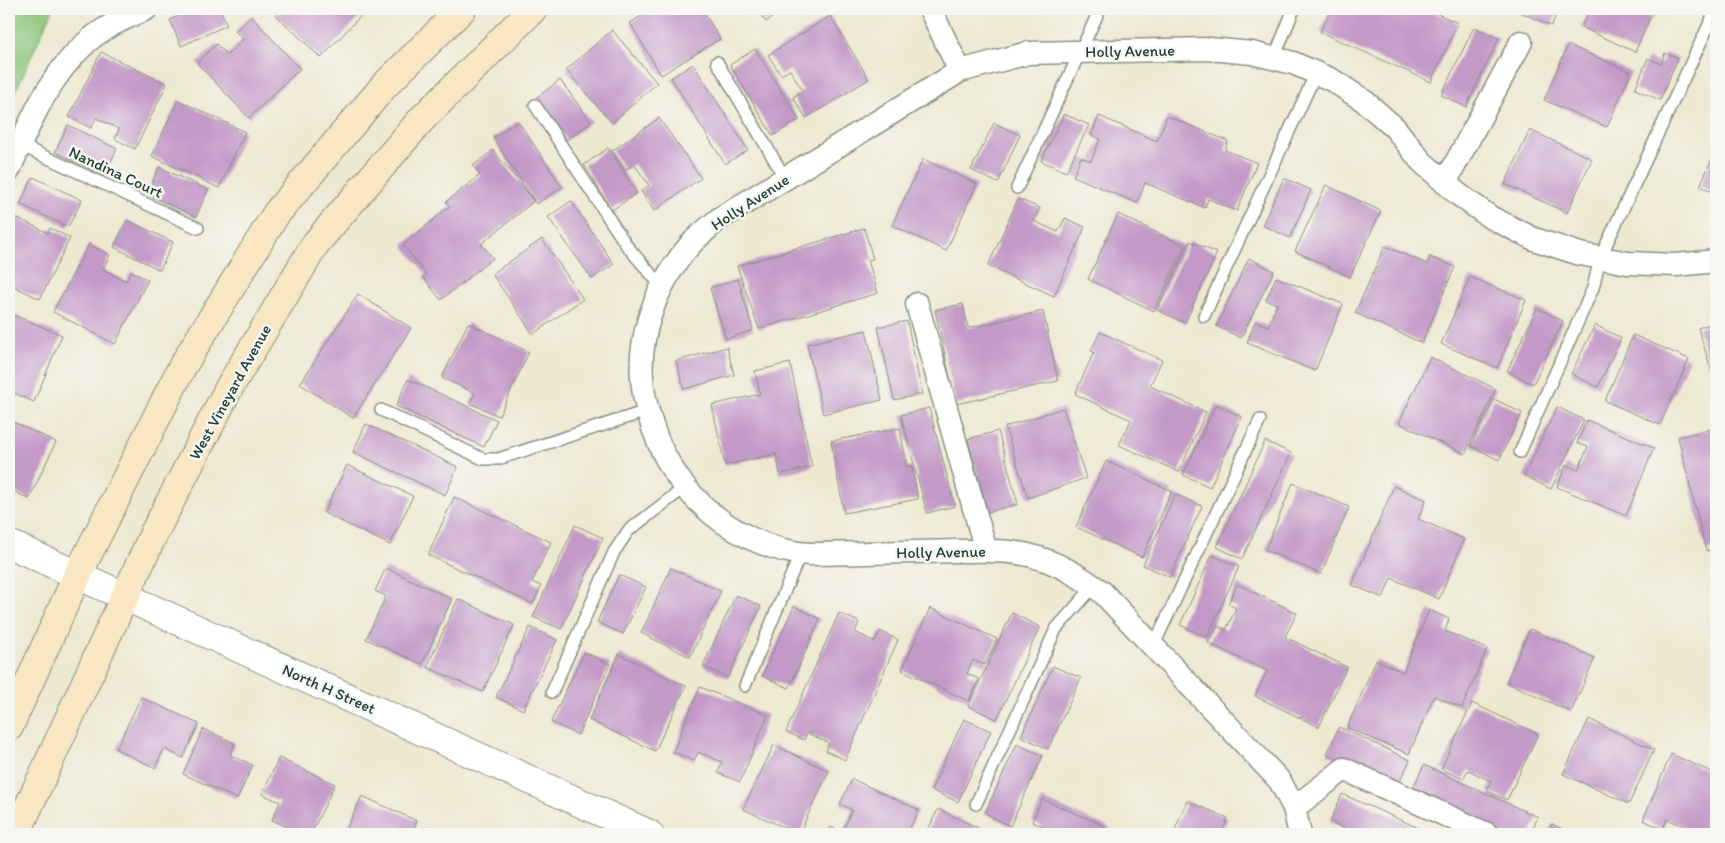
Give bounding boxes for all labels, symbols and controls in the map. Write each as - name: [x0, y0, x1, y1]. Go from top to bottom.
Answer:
- street label: Holly Avenue: [1085, 41, 1175, 61]
- street label: Nandina Court: [66, 142, 166, 202]
- street label: Holly Avenue: [707, 170, 793, 234]
- street label: West Vineyard Avenue: [185, 321, 275, 463]
- street label: Holly Avenue: [896, 542, 986, 562]
- street label: North H Street: [279, 660, 379, 718]

